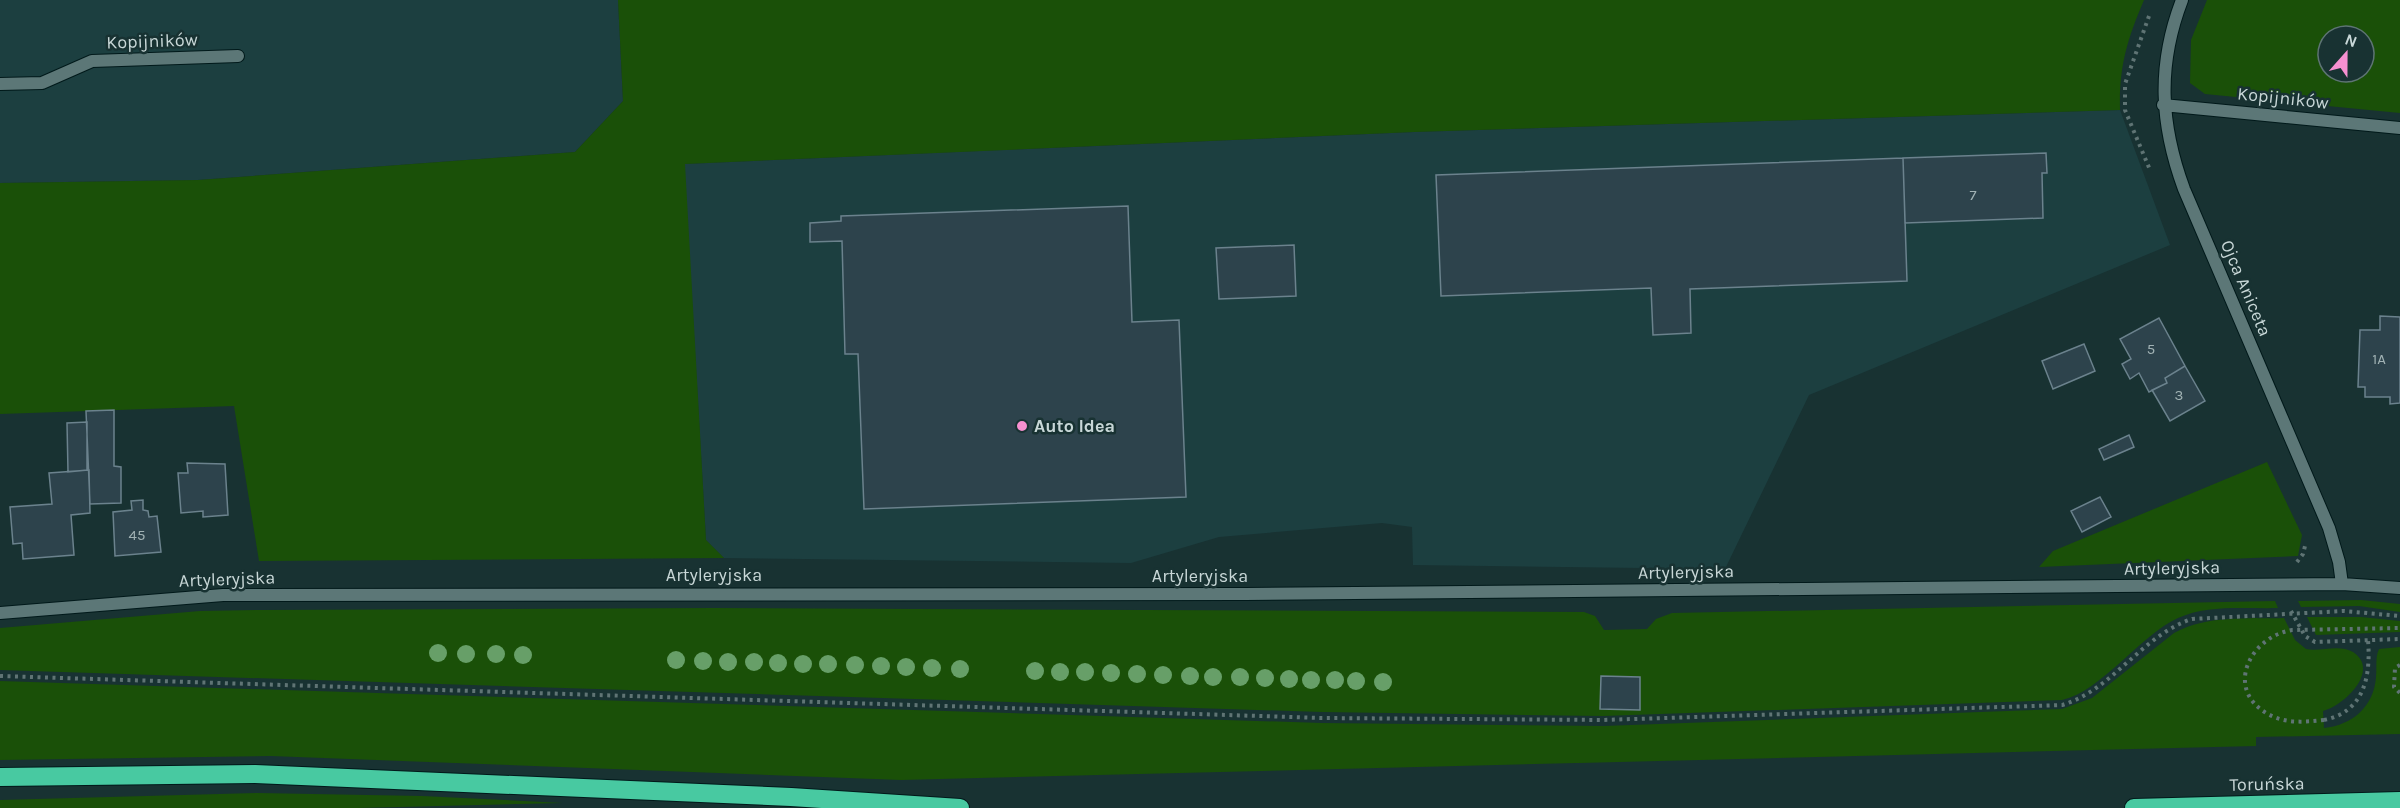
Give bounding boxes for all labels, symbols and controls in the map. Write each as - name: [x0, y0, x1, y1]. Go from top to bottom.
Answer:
- north arrow: [2316, 24, 2376, 84]
- street label: Kopijników: [106, 28, 198, 54]
- text: N: [2342, 30, 2360, 51]
- street label: Kopijników: [2236, 82, 2330, 114]
- house number: 7: [1969, 186, 1977, 204]
- street label: Ojca Aniceta: [2216, 237, 2276, 339]
- house number: 5: [2147, 340, 2155, 358]
- house number: 1A: [2372, 350, 2386, 368]
- house number: 3: [2175, 386, 2183, 404]
- place label: Auto Idea: [1034, 415, 1115, 437]
- marker: Auto Idea: [1015, 419, 1029, 433]
- house number: 45: [129, 526, 145, 544]
- street label: Artyleryjska: [2124, 556, 2220, 580]
- street label: Artyleryjska: [1638, 560, 1734, 584]
- street label: Artyleryjska: [666, 564, 762, 586]
- street label: Artyleryjska: [1152, 565, 1248, 587]
- street label: Artyleryjska: [178, 566, 276, 592]
- street label: Toruńska: [2229, 772, 2305, 796]

